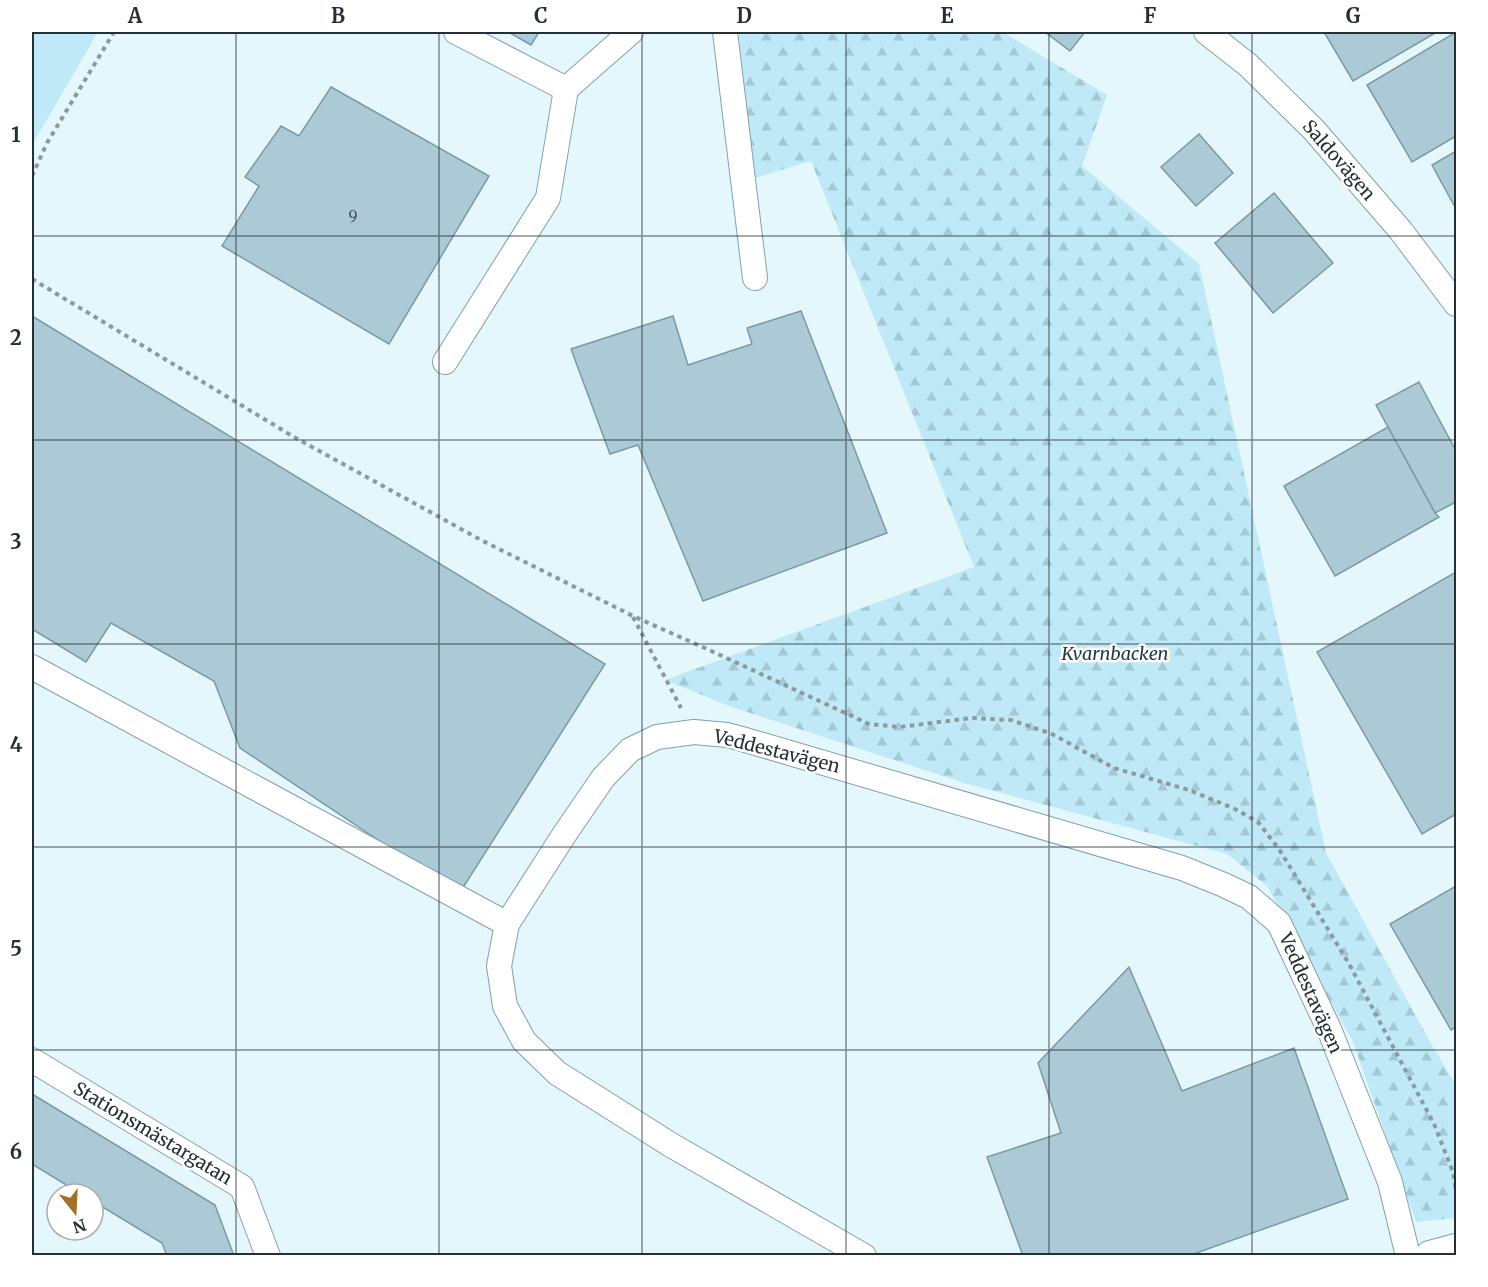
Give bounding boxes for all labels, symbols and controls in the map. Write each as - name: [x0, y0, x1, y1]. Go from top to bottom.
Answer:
- text: A: [127, 3, 143, 28]
- text: B: [331, 3, 345, 28]
- text: C: [534, 3, 548, 28]
- text: D: [736, 3, 752, 28]
- text: E: [940, 3, 954, 28]
- text: F: [1144, 3, 1157, 28]
- text: G: [1346, 3, 1361, 28]
- street label: Saldovägen: [1298, 115, 1380, 205]
- text: 1: [11, 122, 21, 147]
- house number: 9: [348, 207, 358, 226]
- text: 2: [10, 325, 22, 350]
- text: 3: [10, 529, 22, 554]
- park label: Kvarnbacken: [1060, 642, 1169, 665]
- street label: Veddestavägen: [711, 724, 843, 778]
- text: 4: [10, 732, 23, 757]
- street label: Veddestavägen: [1274, 928, 1348, 1057]
- text: 5: [10, 936, 22, 961]
- street label: Stationsmästargatan: [69, 1076, 237, 1190]
- text: 6: [10, 1139, 22, 1164]
- north arrow: [45, 1182, 105, 1242]
- text: N: [70, 1215, 89, 1238]

